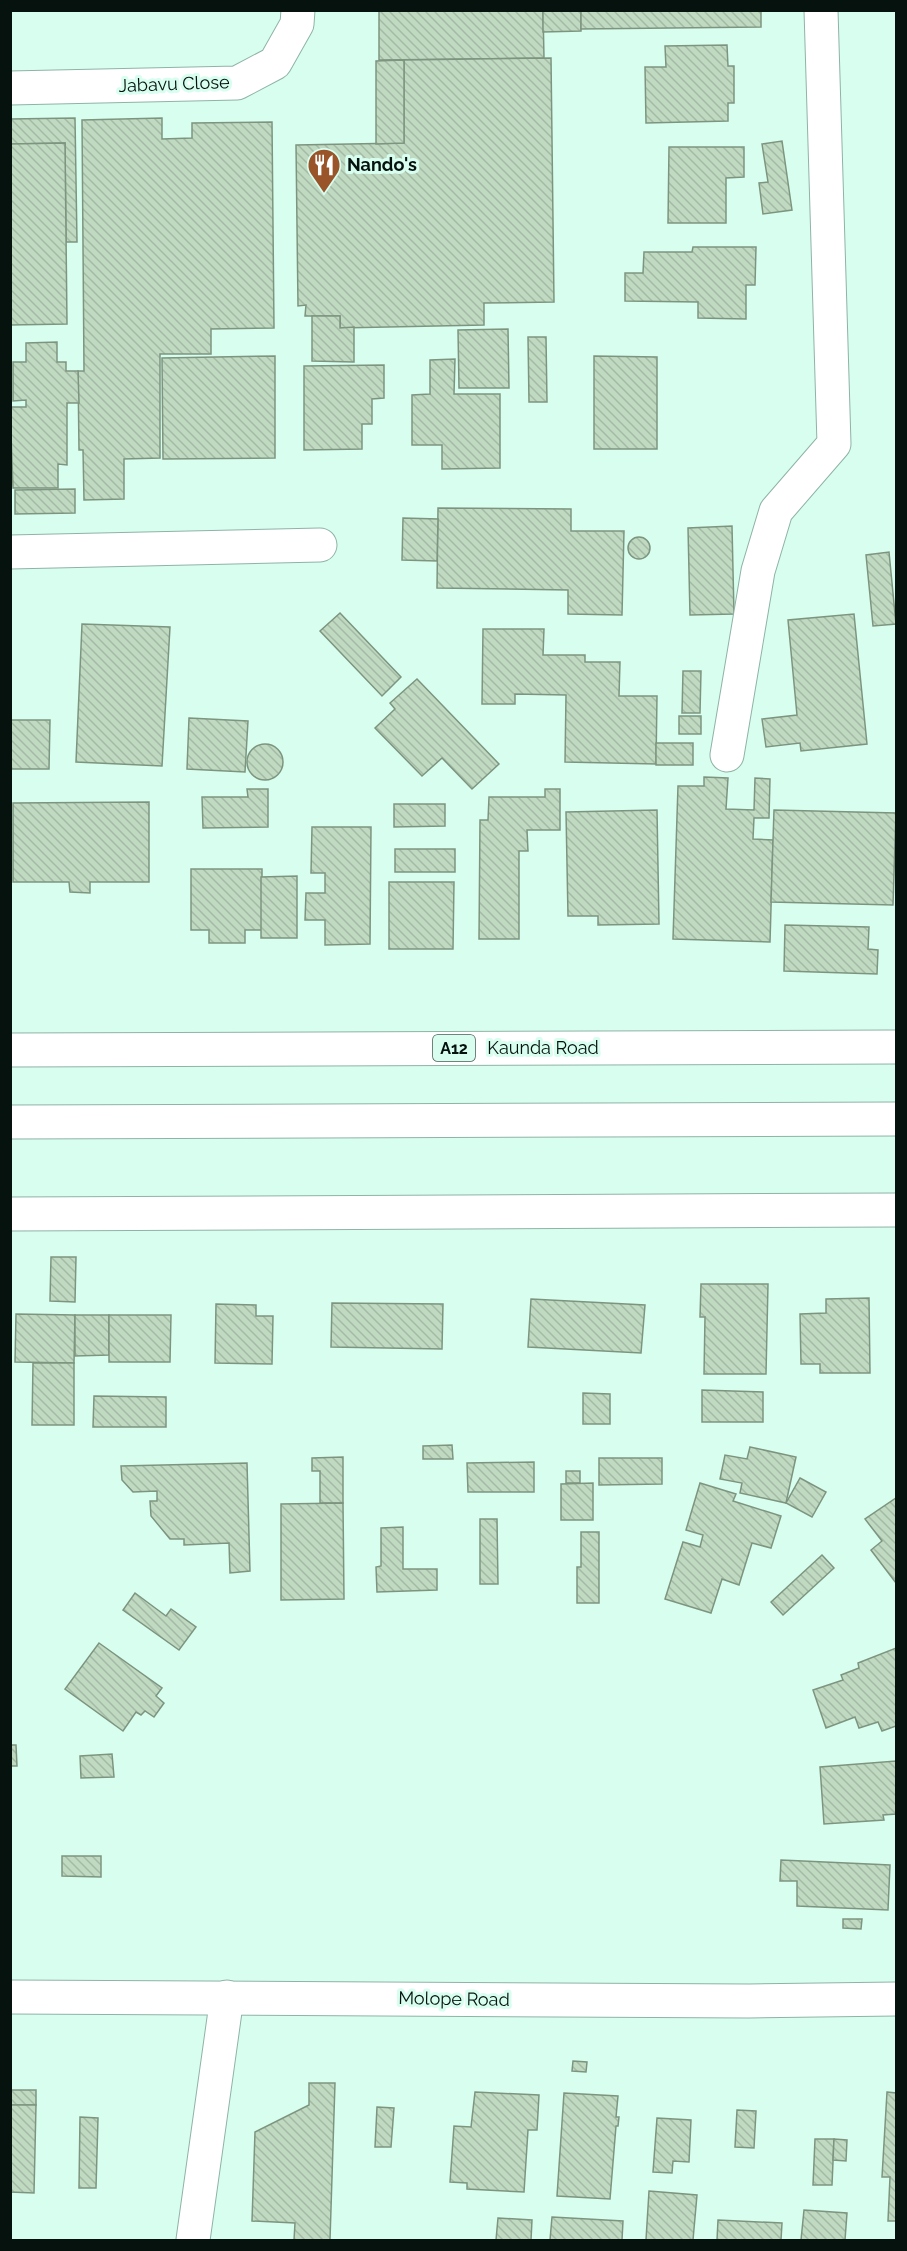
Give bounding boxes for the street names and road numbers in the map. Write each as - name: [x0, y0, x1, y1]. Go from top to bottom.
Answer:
- street label: Jabavu Close: [118, 71, 230, 96]
- road number: A12: [433, 1035, 475, 1061]
- street label: Kaunda Road: [487, 1037, 599, 1058]
- street label: Molope Road: [398, 1987, 510, 2010]

